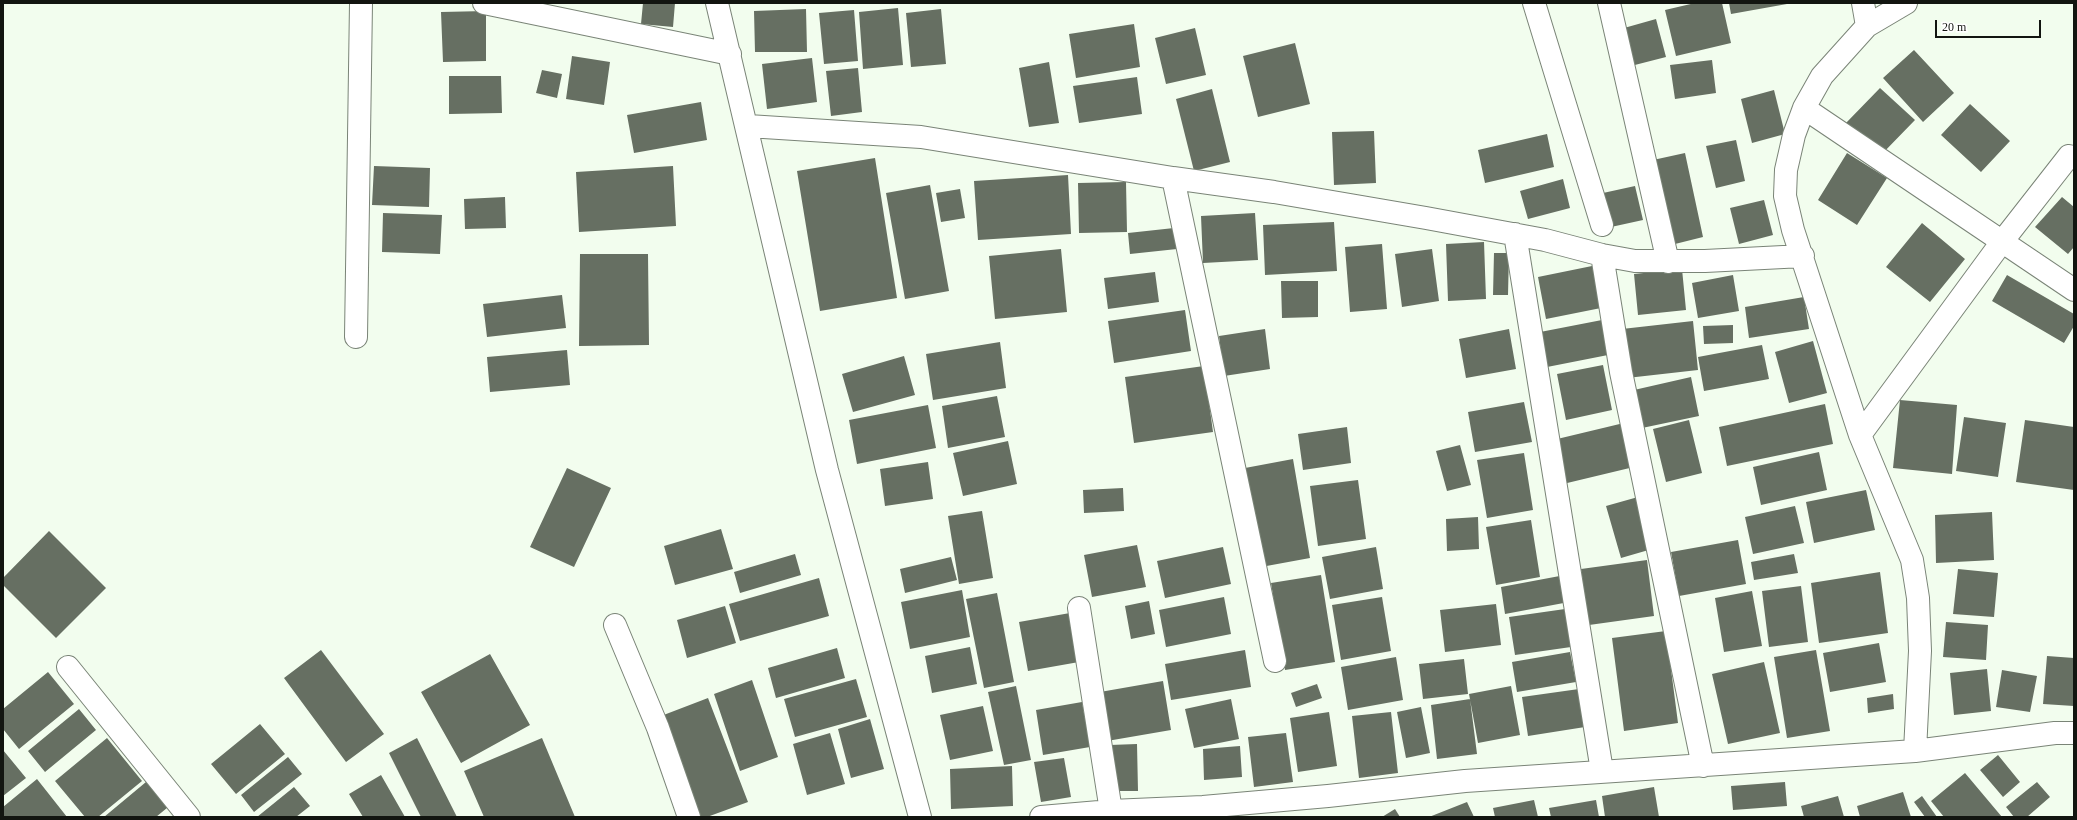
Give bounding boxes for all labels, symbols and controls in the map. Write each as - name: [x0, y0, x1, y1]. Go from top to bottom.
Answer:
- scale bar: [1937, 12, 2043, 38]
- text: 20 m: [1942, 20, 1966, 34]

